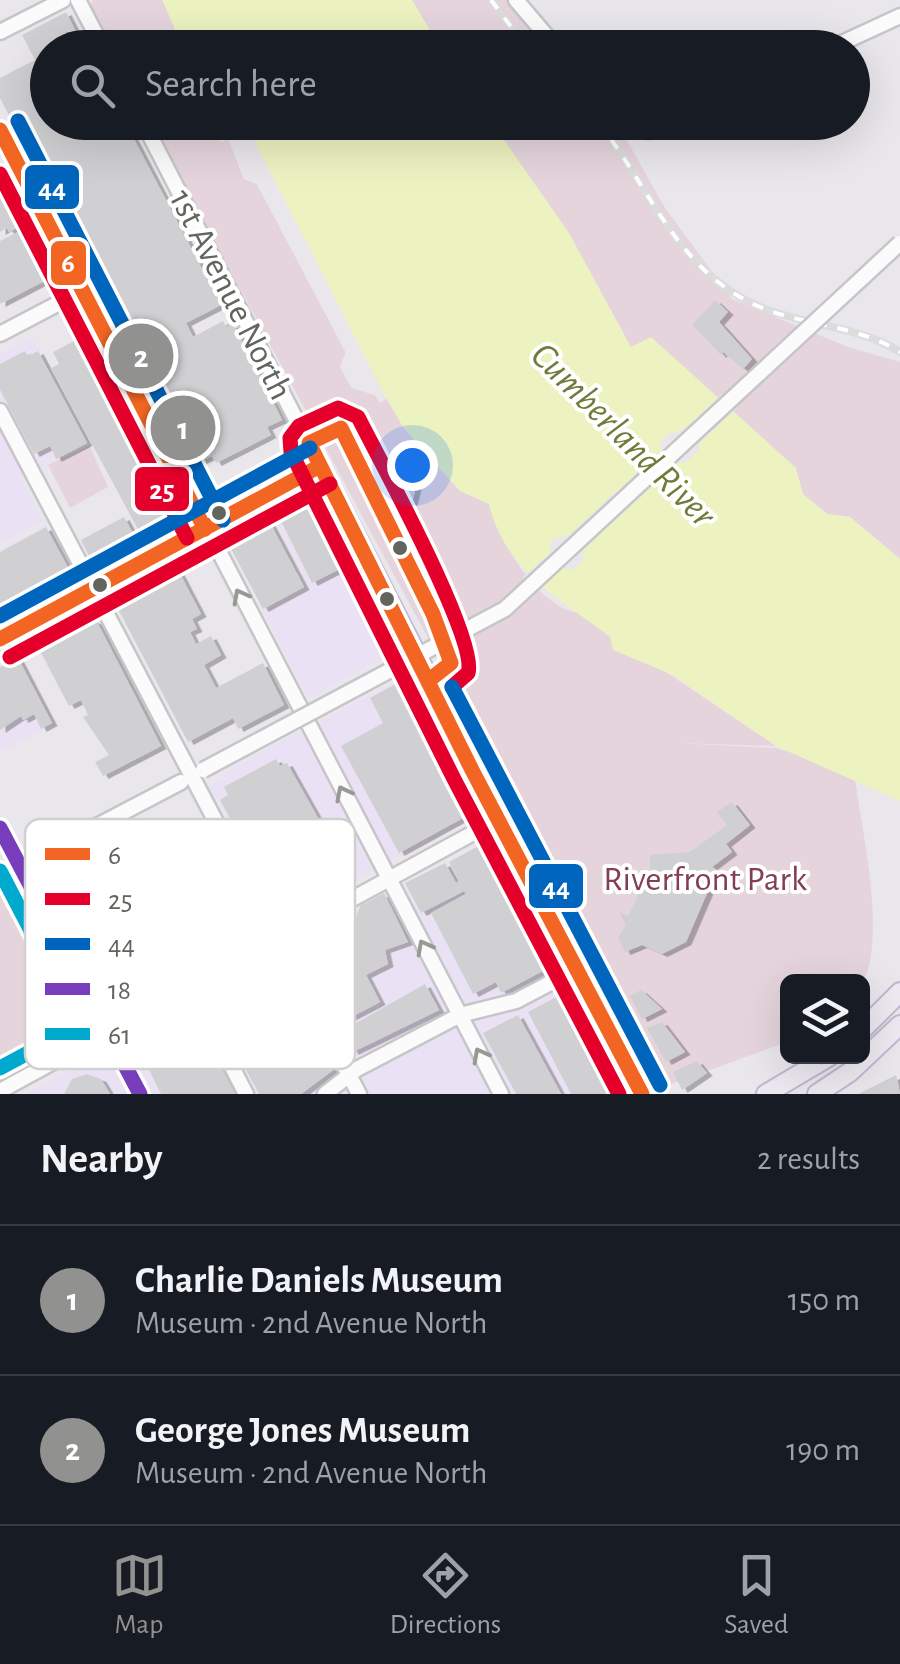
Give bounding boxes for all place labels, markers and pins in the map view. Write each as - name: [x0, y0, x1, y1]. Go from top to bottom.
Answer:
- pin: 2: [108, 318, 174, 394]
- pin: 1: [150, 390, 216, 466]
- unlabelled marker: [209, 503, 229, 523]
- unlabelled marker: [390, 538, 410, 558]
- unlabelled marker: [90, 575, 110, 595]
- unlabelled marker: [377, 589, 397, 609]

